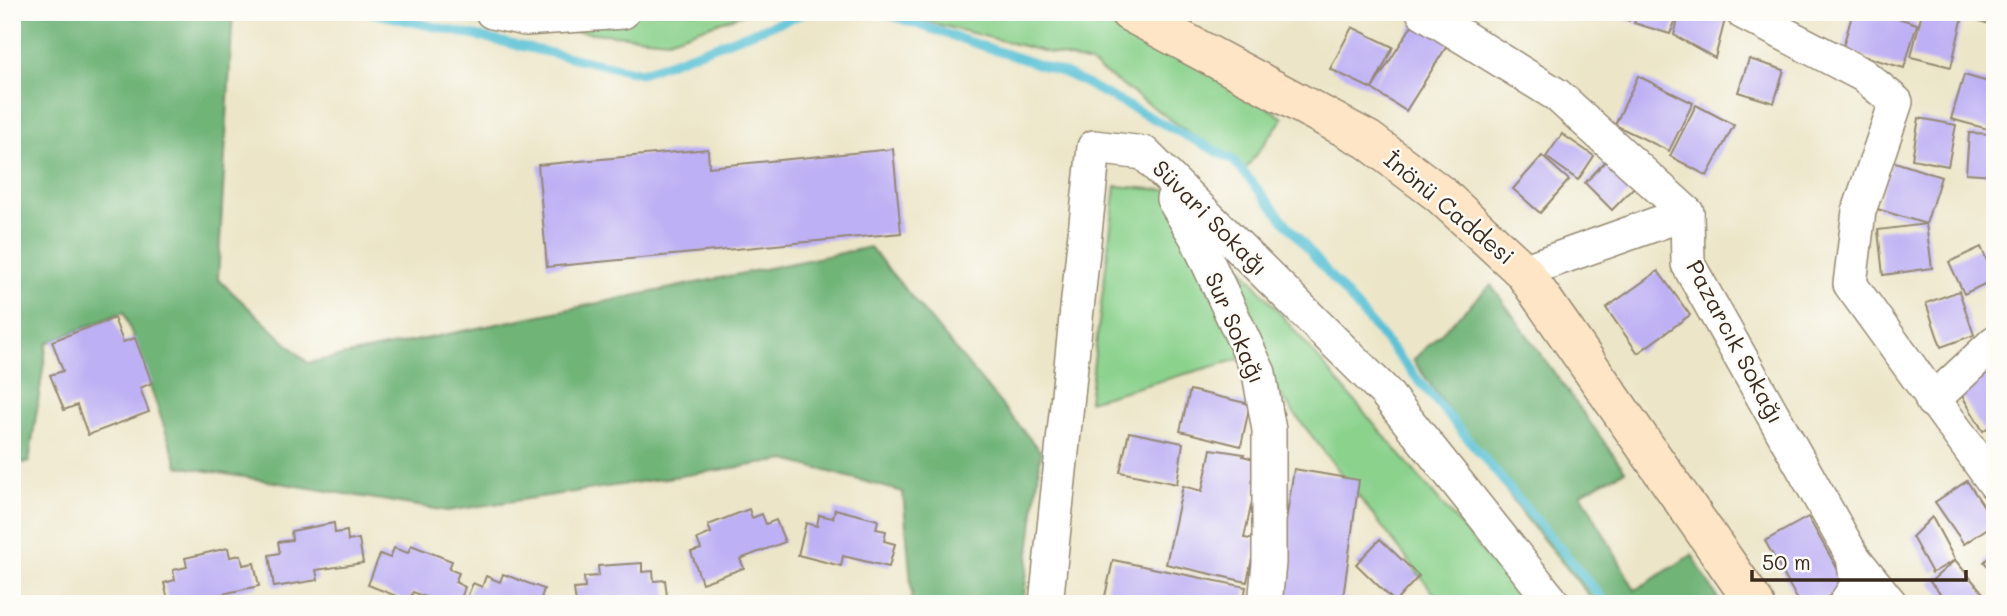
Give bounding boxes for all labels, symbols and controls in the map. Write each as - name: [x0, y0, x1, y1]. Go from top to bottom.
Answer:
- street label: İnönü Caddesi: [1378, 144, 1521, 271]
- street label: Süvari Sokağı: [1146, 153, 1275, 282]
- street label: Pazarcık Sokağı: [1680, 255, 1792, 429]
- street label: Sur Sokağı: [1199, 267, 1273, 388]
- scale bar: [1752, 539, 1965, 583]
- text: 50 m: [1762, 548, 1811, 575]

